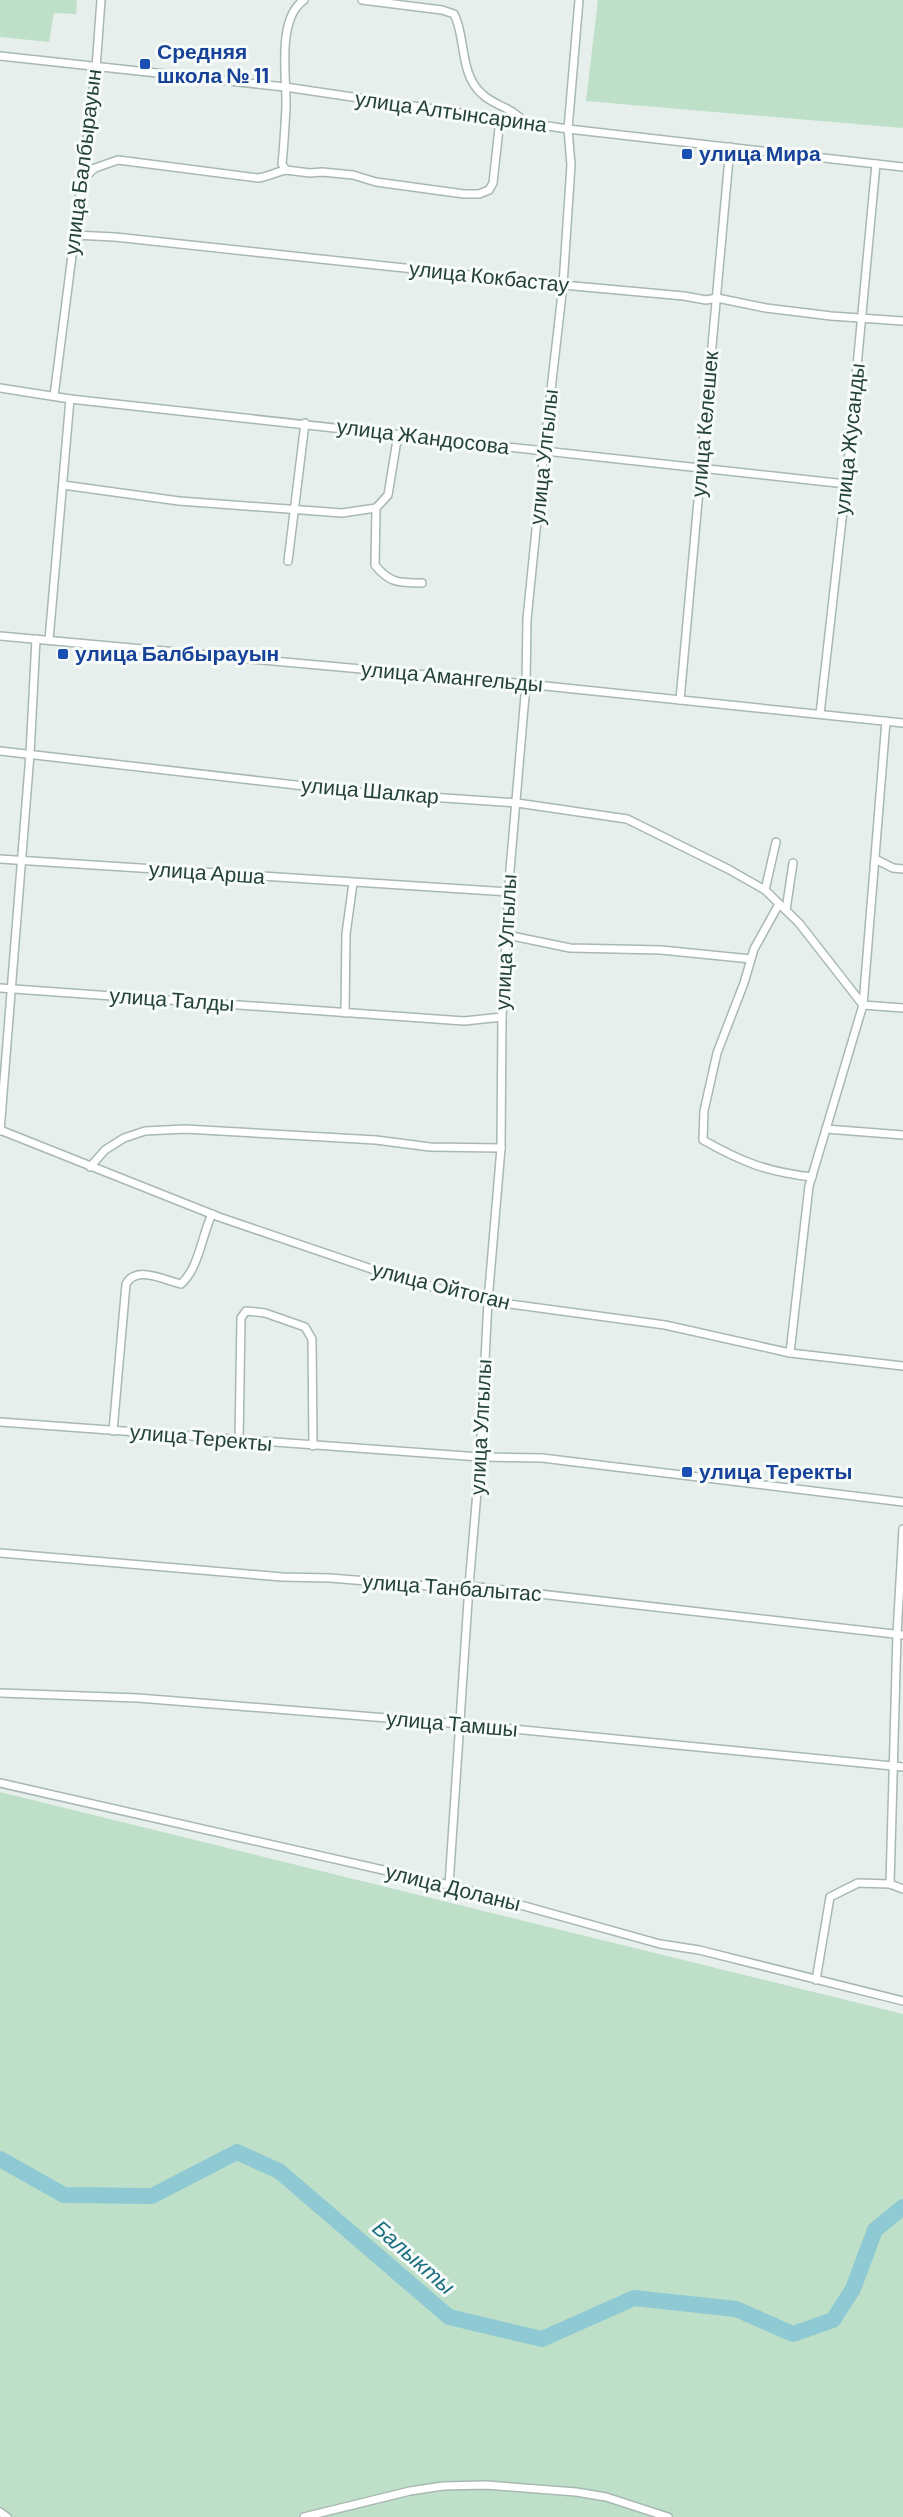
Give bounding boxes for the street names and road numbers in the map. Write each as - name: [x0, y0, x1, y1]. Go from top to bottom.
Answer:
- street label: улица Балбырауын: [58, 67, 105, 256]
- street label: улица Алтынсарина: [354, 85, 549, 136]
- street label: улица Кокбастау: [408, 255, 571, 296]
- street label: улица Келешек: [685, 349, 722, 498]
- street label: улица Жусанды: [828, 362, 869, 516]
- street label: улица Улгылы: [523, 388, 562, 526]
- street label: улица Жандосова: [335, 413, 511, 459]
- street label: улица Амангельды: [360, 655, 544, 696]
- street label: улица Шалкар: [300, 771, 440, 808]
- street label: улица Арша: [148, 855, 266, 888]
- street label: улица Улгылы: [488, 873, 521, 1011]
- street label: улица Талды: [109, 982, 235, 1015]
- street label: улица Ойтоган: [370, 1255, 513, 1314]
- street label: улица Улгылы: [463, 1358, 496, 1496]
- street label: улица Теректы: [129, 1418, 273, 1455]
- street label: улица Танбалытас: [362, 1568, 542, 1605]
- street label: улица Тамшы: [385, 1704, 519, 1741]
- street label: улица Доланы: [383, 1858, 523, 1915]

